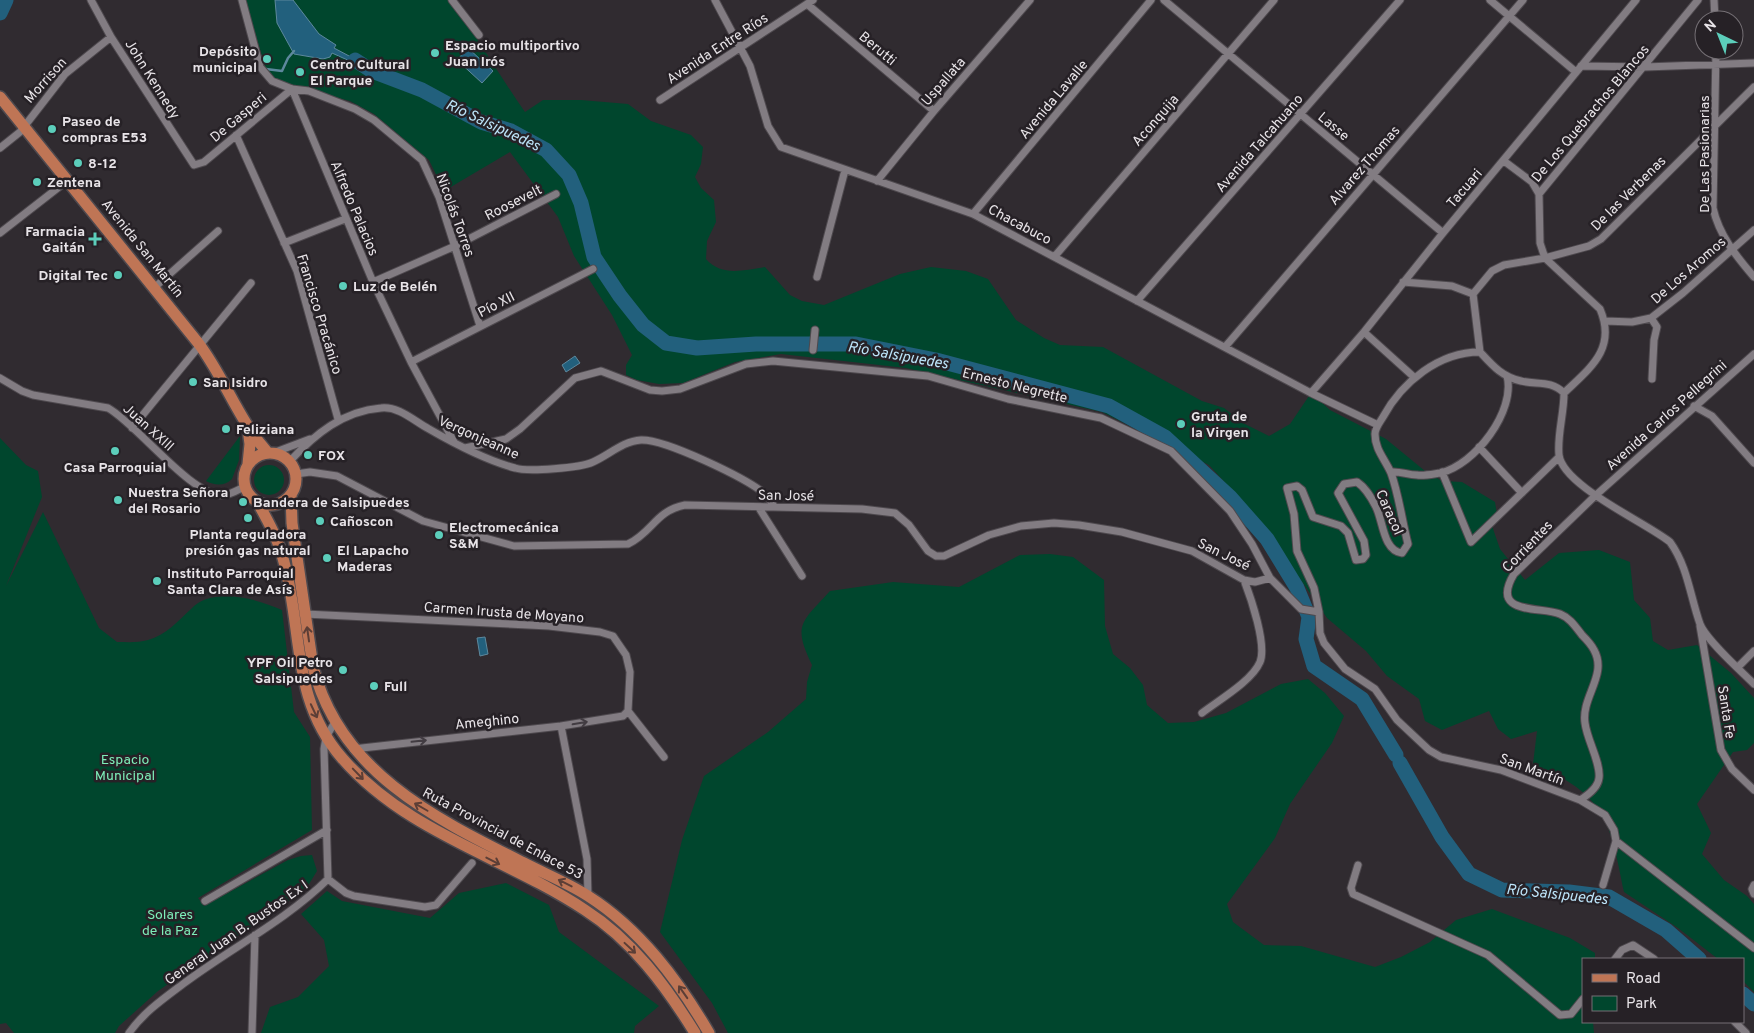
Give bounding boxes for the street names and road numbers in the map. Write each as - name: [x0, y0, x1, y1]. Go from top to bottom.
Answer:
- street label: Avenida Entre Ríos: [664, 10, 772, 88]
- street label: Berutti: [855, 29, 899, 70]
- street label: John Kennedy: [121, 37, 183, 123]
- street label: De Los Quebrachos Blancos: [1529, 42, 1654, 186]
- street label: Uspallata: [919, 54, 970, 110]
- street label: Morrison: [21, 55, 71, 107]
- street label: Avenida Lavalle: [1016, 57, 1092, 143]
- street label: De Gasperi: [207, 90, 271, 147]
- street label: Avenida Talcahuano: [1213, 91, 1308, 197]
- street label: Aconquija: [1129, 92, 1183, 150]
- street label: De Las Pasionarias: [1697, 95, 1714, 213]
- street label: Lasse: [1314, 109, 1352, 145]
- street label: Alvarez Thomas: [1326, 123, 1404, 209]
- street label: De las Verbenas: [1588, 153, 1670, 235]
- street label: Alfredo Palacios: [326, 158, 381, 259]
- street label: Tacuari: [1444, 166, 1487, 212]
- street label: Nicolás Torres: [432, 171, 478, 260]
- street label: Roosevelt: [482, 182, 545, 225]
- street label: Avenida San Martín: [97, 196, 187, 301]
- street label: Chacabuco: [985, 202, 1054, 249]
- street label: De Los Aromos: [1648, 234, 1730, 308]
- street label: Francisco Pracánico: [292, 252, 345, 377]
- street label: Pío XII: [475, 289, 518, 322]
- street label: Avenida Carlos Pellegrini: [1603, 357, 1731, 475]
- street label: Ernesto Negrette: [960, 365, 1069, 408]
- street label: Juan XXIII: [119, 401, 177, 455]
- street label: Vergonjeanne: [435, 413, 521, 464]
- street label: Caracol: [1371, 487, 1406, 538]
- street label: San José: [758, 488, 814, 505]
- street label: Corrientes: [1499, 518, 1557, 577]
- street label: San José: [1194, 535, 1252, 575]
- street label: Carmen Irusta de Moyano: [423, 599, 585, 628]
- street label: Santa Fe: [1713, 684, 1738, 740]
- street label: Ameghino: [454, 711, 520, 734]
- street label: San Martín: [1497, 751, 1566, 790]
- street label: Ruta Provincial de Enlace 53: [419, 785, 585, 884]
- street label: General Juan B. Bustos Ex I: [162, 877, 312, 989]

